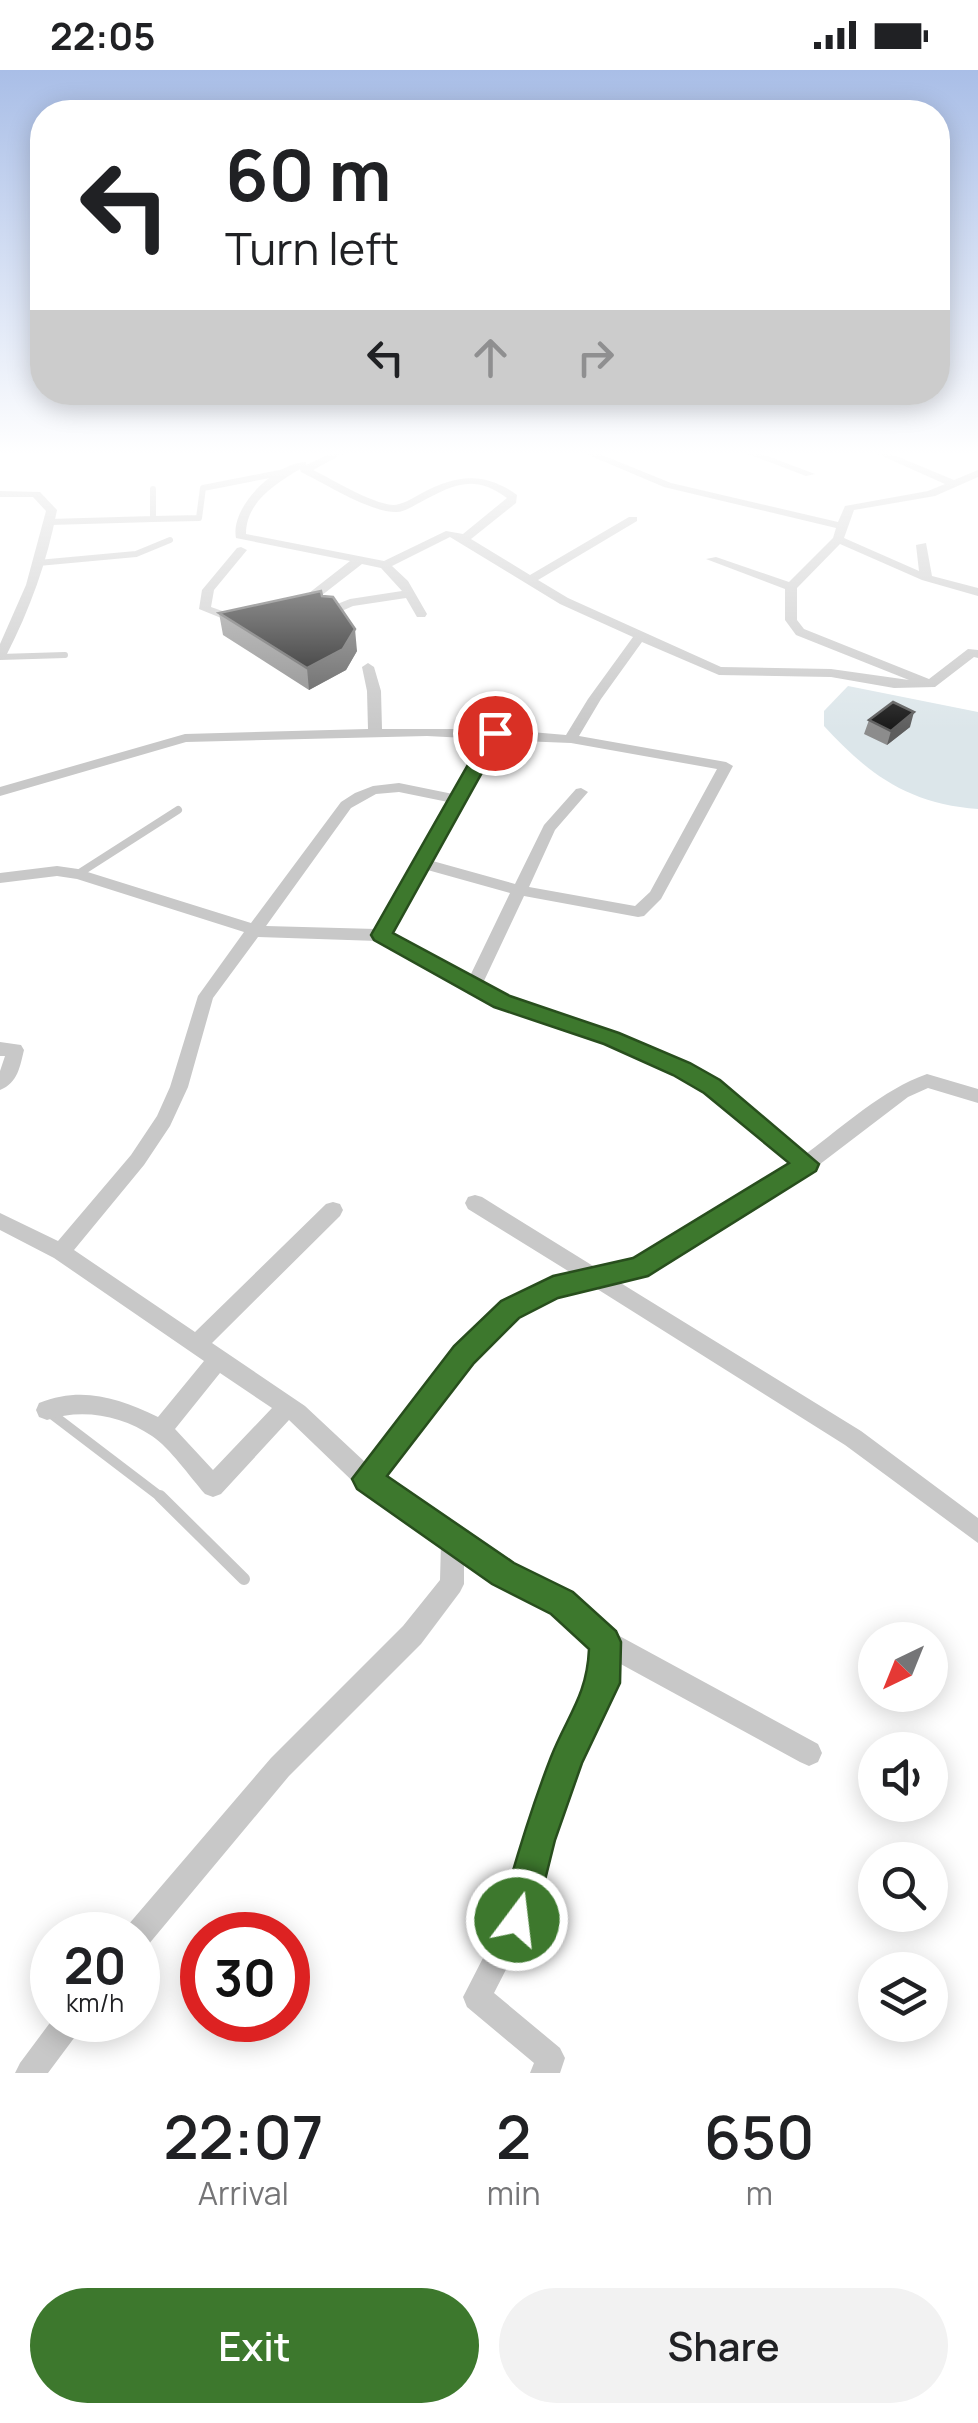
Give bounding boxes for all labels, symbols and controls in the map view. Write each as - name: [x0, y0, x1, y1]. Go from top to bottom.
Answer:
- text: 22:05: [50, 9, 156, 61]
- text: 60 m: [225, 126, 392, 222]
- icon: left: [60, 140, 190, 270]
- text: Turn left: [225, 217, 399, 279]
- icon: left: [358, 330, 413, 385]
- icon: ahead: [463, 330, 518, 385]
- icon: right: [568, 330, 623, 385]
- pin: [453, 691, 538, 776]
- icon: arrive: [468, 706, 523, 761]
- north arrow: [858, 1622, 948, 1712]
- map controls: [858, 1622, 948, 2042]
- button: sound: [858, 1732, 948, 1822]
- button: search: [858, 1842, 948, 1932]
- position arrow: [465, 1868, 569, 1972]
- speed limit sign: 30: [180, 1912, 310, 2042]
- text: 20: [64, 1931, 126, 1999]
- button: layers: [858, 1952, 948, 2042]
- text: km/h: [66, 1985, 124, 2020]
- text: 22:07: [163, 2095, 323, 2177]
- text: 2: [496, 2095, 531, 2177]
- text: 650: [704, 2095, 815, 2177]
- text: Arrival: [198, 2171, 289, 2215]
- text: min: [487, 2171, 540, 2215]
- text: m: [746, 2171, 773, 2215]
- button: Exit: [30, 2288, 479, 2403]
- button: Share: [499, 2288, 948, 2403]

